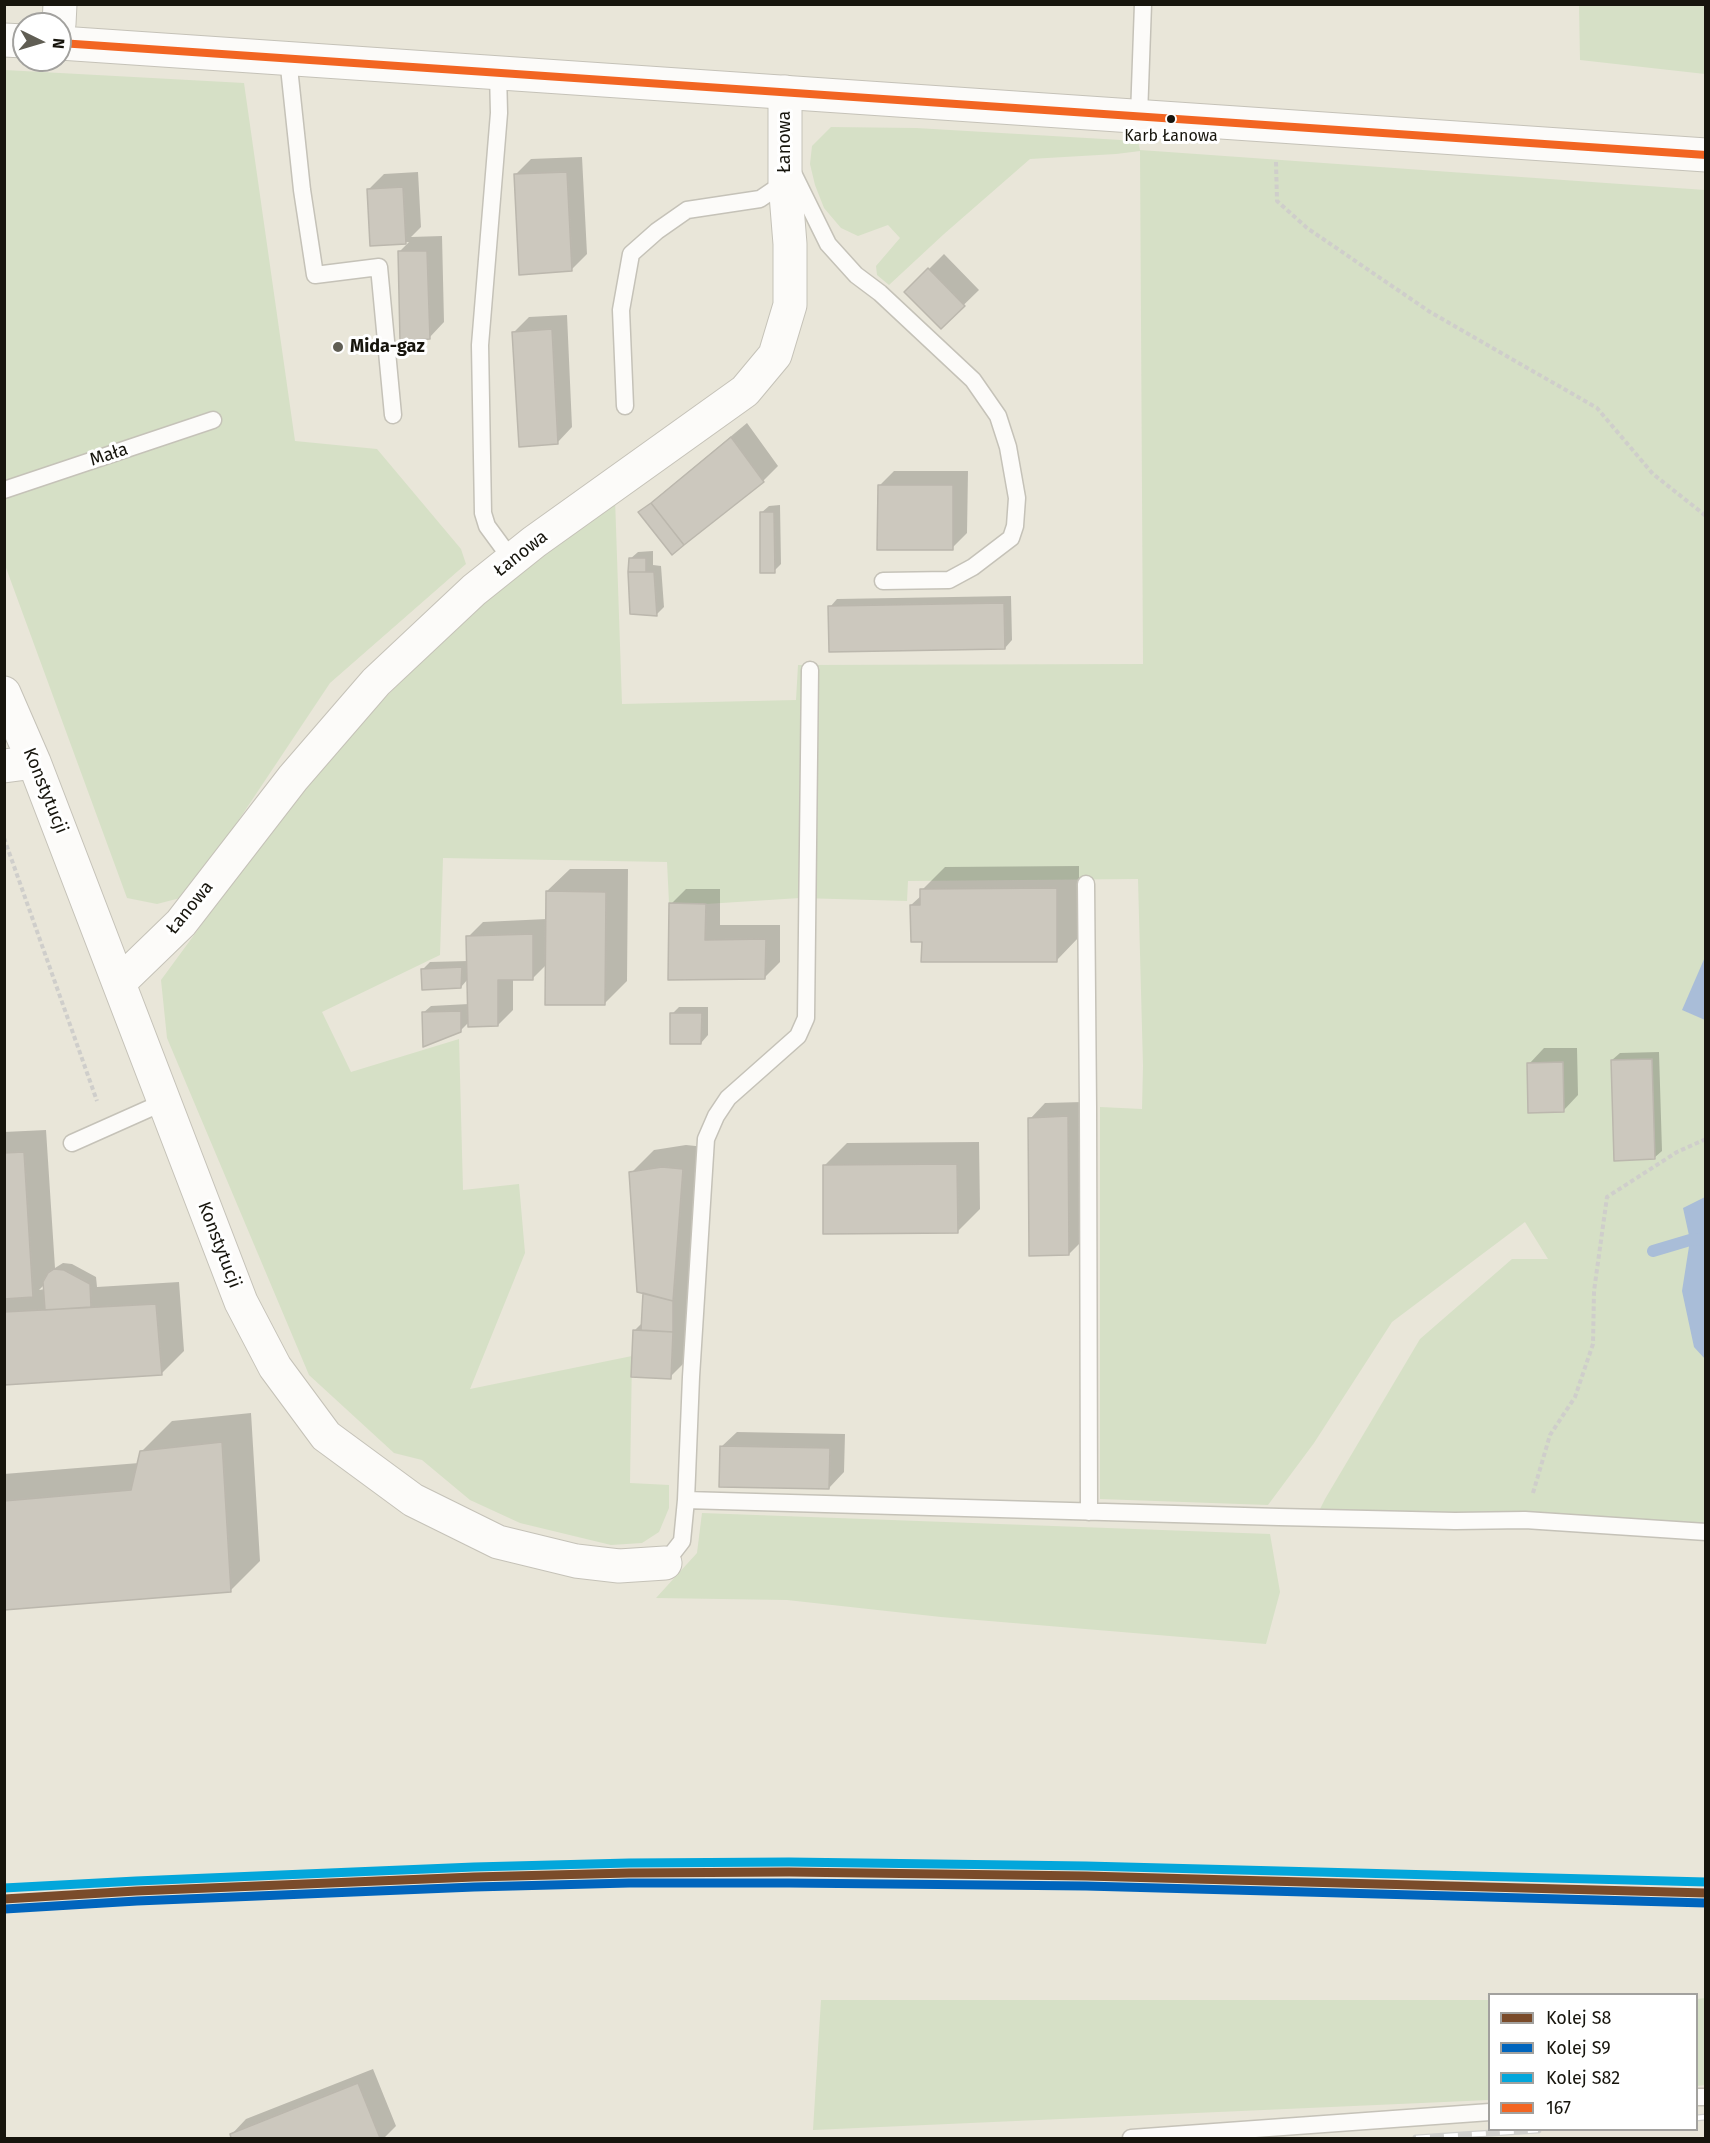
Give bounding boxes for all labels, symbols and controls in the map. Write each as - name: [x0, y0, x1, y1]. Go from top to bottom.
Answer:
- north arrow: [12, 12, 72, 72]
- text: N: [49, 37, 68, 50]
- street label: Łanowa: [774, 111, 796, 173]
- marker: Karb Łanowa: [1165, 113, 1177, 125]
- place label: Karb Łanowa: [1124, 127, 1218, 147]
- place label: Mida-gaz: [350, 336, 425, 358]
- marker: Mida-gaz: [331, 340, 345, 354]
- street label: Mała: [87, 439, 131, 471]
- street label: Łanowa: [490, 526, 552, 582]
- street label: Konstytucji: [18, 745, 72, 837]
- street label: Łanowa: [162, 877, 218, 939]
- street label: Konstytucji: [193, 1199, 245, 1291]
- legend: [1488, 1993, 1698, 2131]
- text: Kolej S8: [1546, 2007, 1611, 2029]
- text: Kolej S9: [1546, 2037, 1611, 2059]
- text: Kolej S82: [1546, 2067, 1620, 2089]
- text: 167: [1546, 2097, 1571, 2119]

